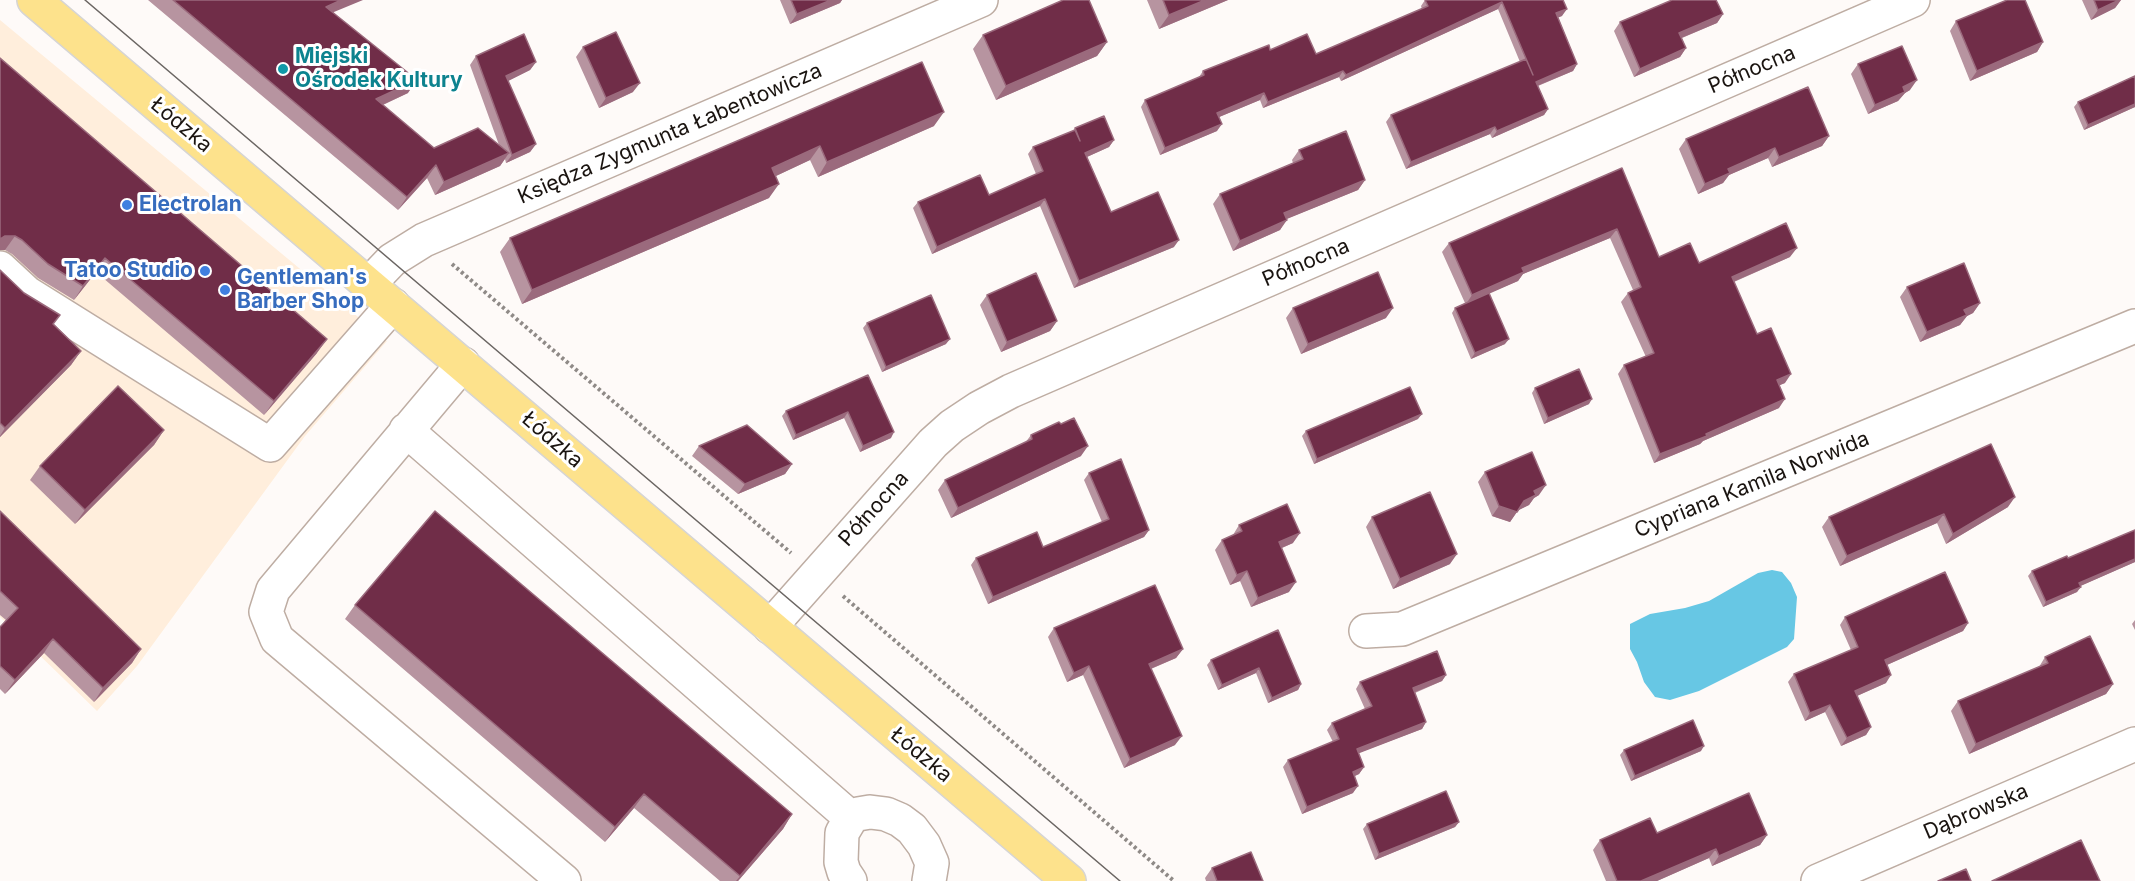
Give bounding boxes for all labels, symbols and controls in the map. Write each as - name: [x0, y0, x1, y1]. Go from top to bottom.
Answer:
- street label: Północna: [1705, 40, 1799, 100]
- place label: Miejski Ośrodek Kultury: [295, 44, 463, 94]
- street label: Księdza Zygmunta Łabentowicza: [514, 58, 826, 210]
- marker: Miejski Ośrodek Kultury: [276, 62, 290, 76]
- street label: Łódzka: [145, 92, 217, 158]
- place label: Electrolan: [139, 192, 242, 218]
- marker: Electrolan: [120, 198, 134, 212]
- street label: Północna: [1259, 233, 1353, 293]
- place label: Tatoo Studio: [64, 258, 193, 284]
- marker: Tatoo Studio: [198, 264, 212, 278]
- place label: Gentleman's Barber Shop: [237, 265, 367, 315]
- marker: Gentleman's Barber Shop: [218, 283, 232, 297]
- street label: Łódzka: [516, 407, 588, 473]
- street label: Cypriana Kamila Norwida: [1631, 426, 1873, 544]
- street label: Północna: [834, 466, 914, 552]
- street label: Łódzka: [885, 722, 957, 788]
- street label: Dąbrowska: [1920, 779, 2032, 845]

